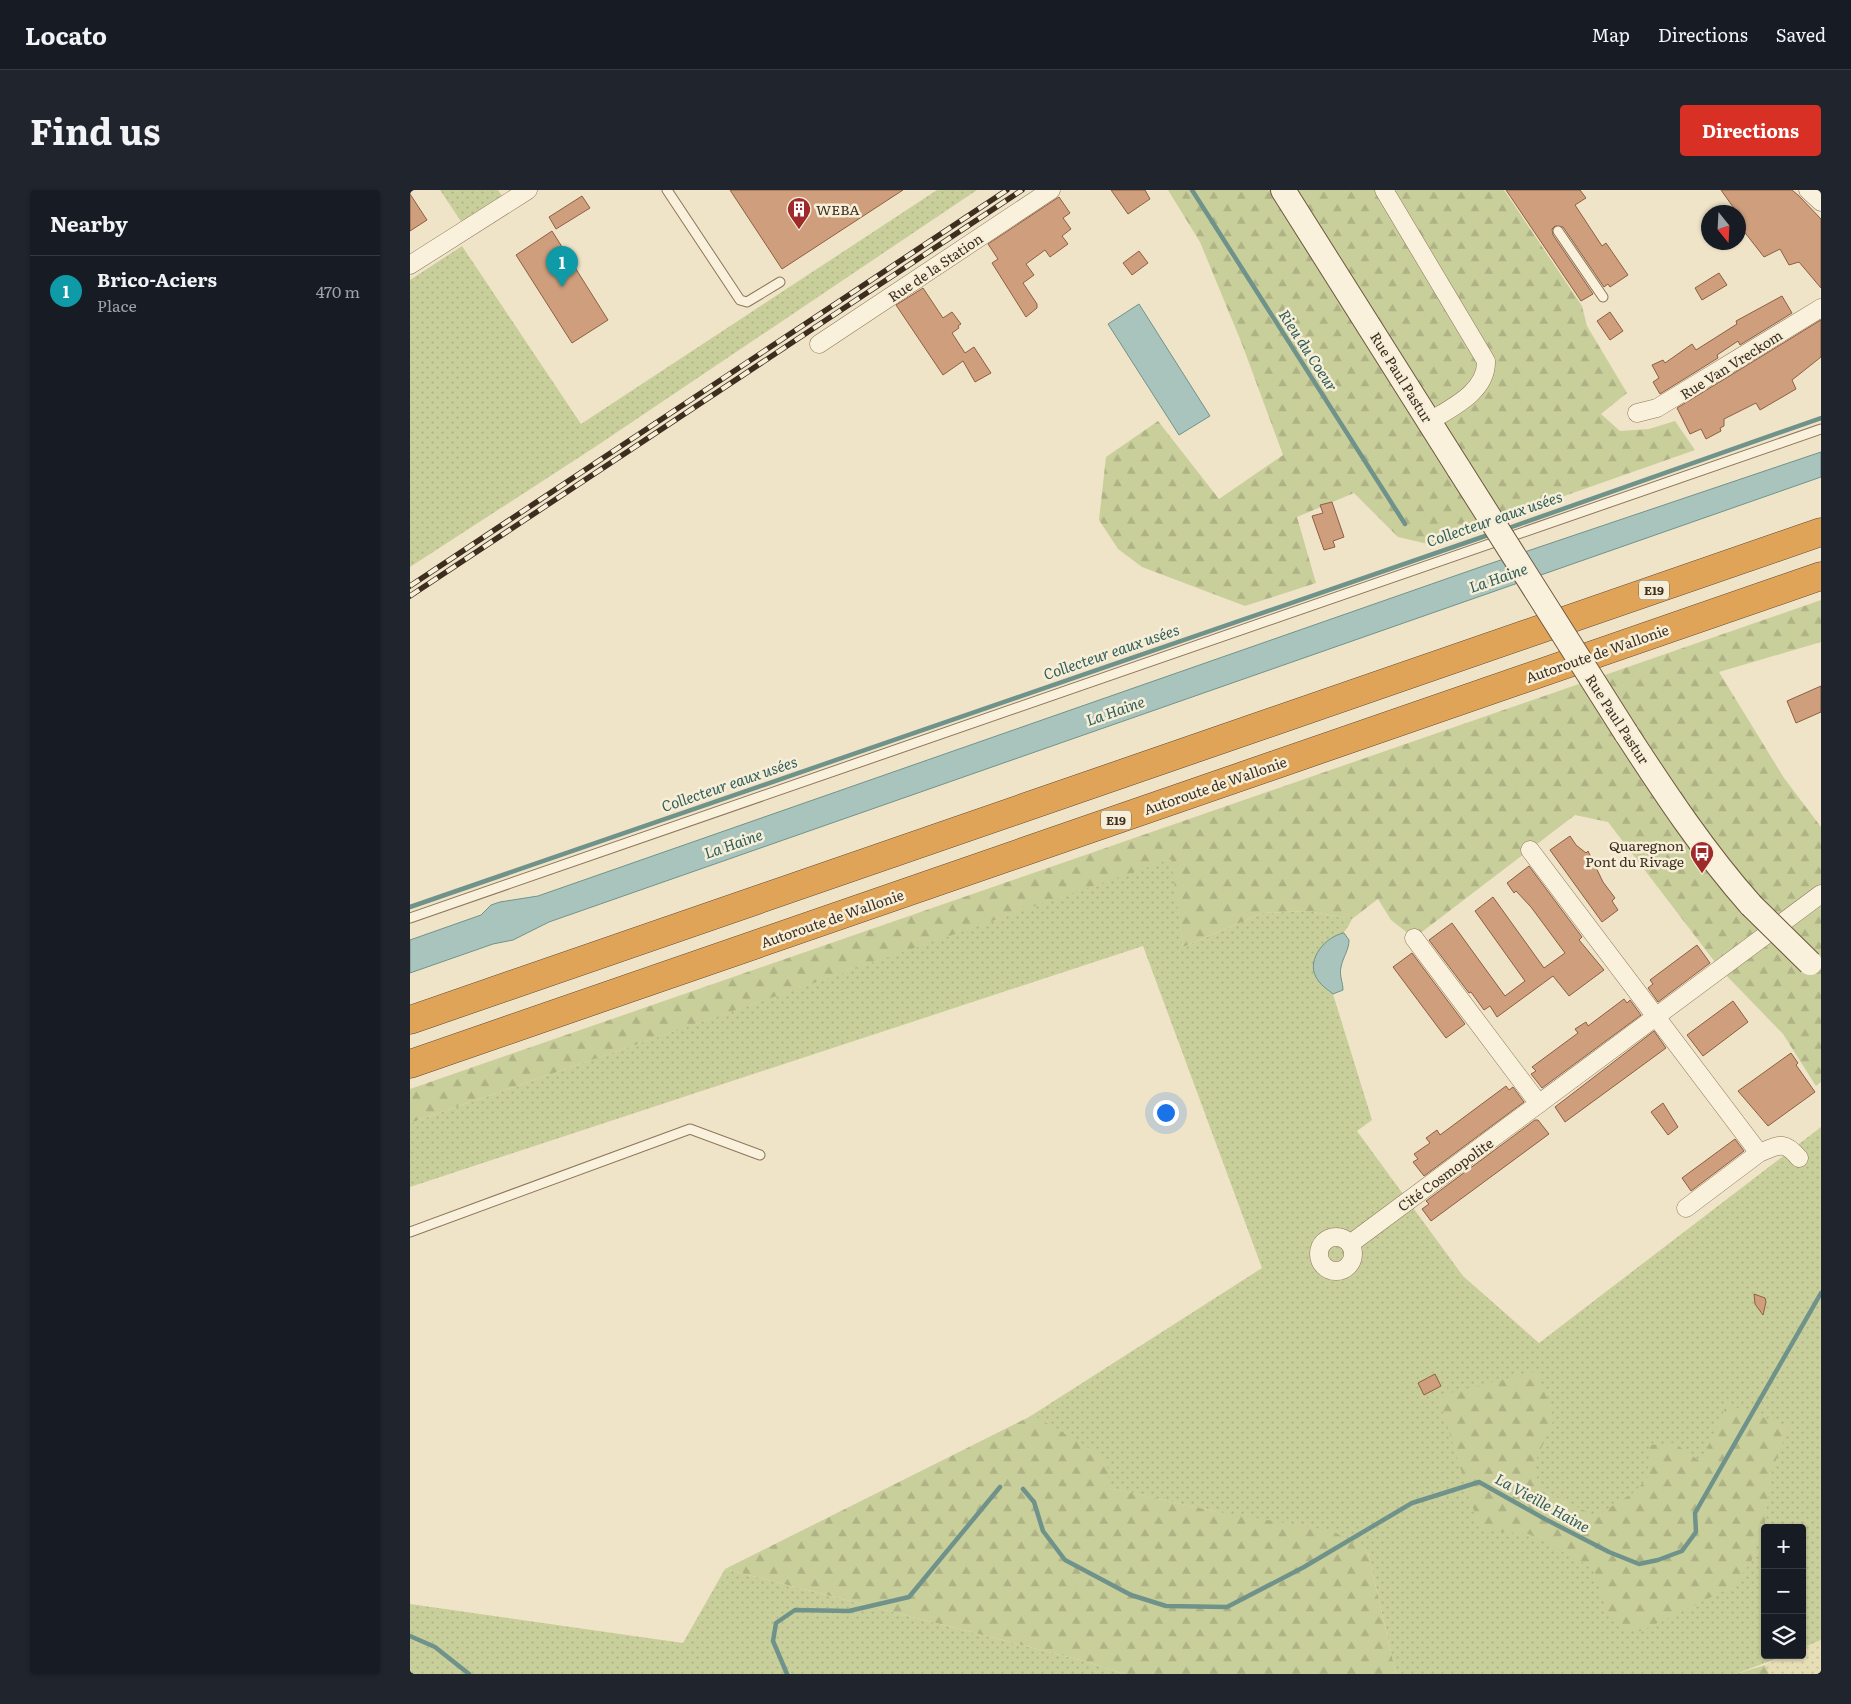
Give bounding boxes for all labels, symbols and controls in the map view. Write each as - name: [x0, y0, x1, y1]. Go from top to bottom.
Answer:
- text: Locato: [25, 17, 107, 52]
- text: Map: [1592, 21, 1630, 48]
- text: Directions: [1658, 21, 1748, 48]
- text: Saved: [1776, 21, 1826, 48]
- text: Find us: [30, 104, 160, 156]
- button: Directions: [1680, 105, 1821, 156]
- building icon: WEBA: [786, 196, 812, 230]
- place label: WEBA: [816, 199, 860, 219]
- north arrow: [1701, 205, 1746, 250]
- text: Nearby: [50, 207, 128, 238]
- street label: Rue de la Station: [884, 228, 986, 306]
- pin: 1: [546, 246, 578, 287]
- text: Brico-Aciers: [97, 265, 217, 293]
- text: 1: [63, 279, 69, 303]
- text: 470 m: [316, 279, 360, 303]
- text: Place: [97, 293, 137, 317]
- water label: Rieu du Coeur: [1274, 304, 1344, 396]
- street label: Rue Van Vreckom: [1676, 324, 1786, 404]
- street label: Rue Paul Pastur: [1366, 328, 1438, 426]
- water label: Collecteur eaux usées: [1423, 484, 1565, 552]
- water label: La Haine: [1466, 556, 1530, 598]
- road number: E19: [1639, 580, 1669, 600]
- water label: Collecteur eaux usées: [1040, 617, 1182, 685]
- street label: Autoroute de Wallonie: [1523, 619, 1671, 687]
- street label: Rue Paul Pastur: [1581, 670, 1655, 768]
- water label: La Haine: [1083, 689, 1147, 731]
- water label: Collecteur eaux usées: [658, 749, 800, 817]
- street label: Autoroute de Wallonie: [1141, 751, 1289, 819]
- road number: E19: [1101, 810, 1131, 830]
- water label: La Haine: [701, 822, 765, 864]
- place label: Quaregnon Pont du Rivage: [1585, 835, 1684, 871]
- bus stop icon: Quaregnon Pont du Rivage: [1689, 840, 1715, 874]
- street label: Autoroute de Wallonie: [758, 884, 906, 952]
- your location: [1153, 1100, 1179, 1126]
- street label: Cité Cosmopolite: [1393, 1132, 1497, 1216]
- water label: La Vieille Haine: [1491, 1466, 1595, 1538]
- map controls: [1761, 1524, 1806, 1659]
- button: +: [1761, 1524, 1806, 1569]
- button: −: [1761, 1569, 1806, 1614]
- button: layers: [1761, 1614, 1806, 1659]

